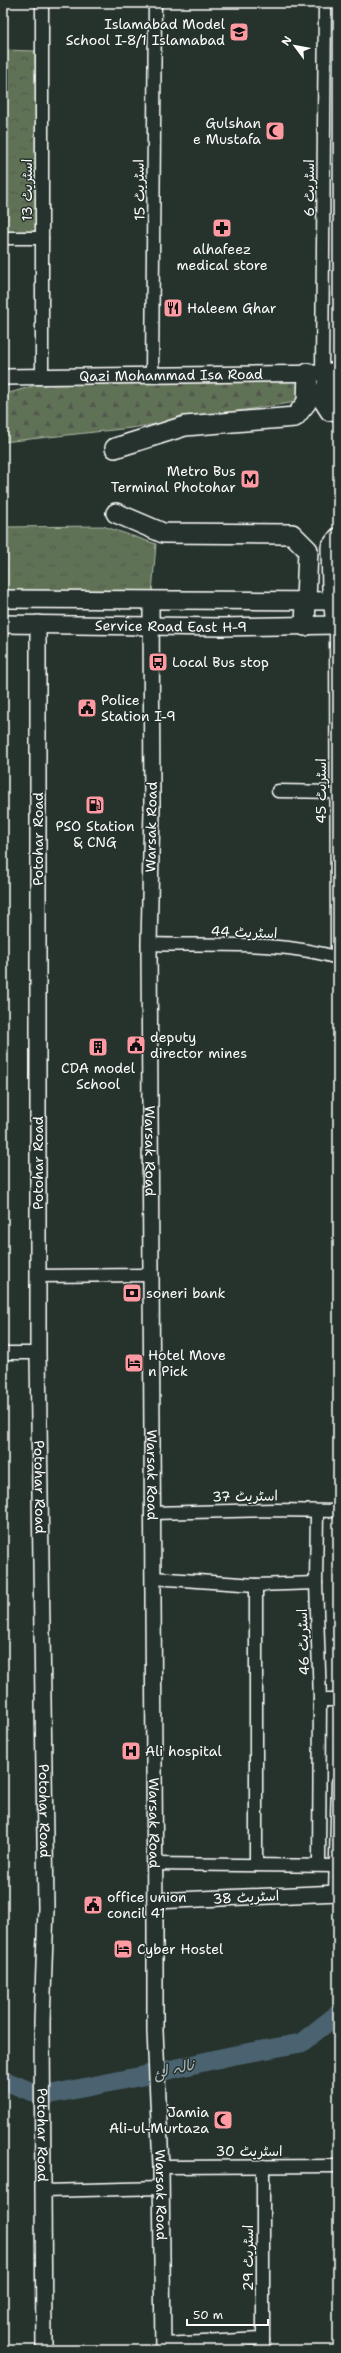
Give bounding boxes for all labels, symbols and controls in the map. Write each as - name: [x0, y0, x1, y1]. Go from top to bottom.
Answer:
- place label: Islamabad Model School I-8/1 Islamabad: [66, 15, 226, 49]
- school or university icon: Islamabad Model School I-8/1 Islamabad: [228, 21, 250, 43]
- north arrow: [275, 26, 315, 66]
- text: N: [278, 33, 296, 49]
- place label: Gulshan e Mustafa: [193, 114, 261, 148]
- mosque icon: Gulshan e Mustafa: [264, 120, 286, 142]
- street label: اسٹریٹ 13: [18, 159, 36, 221]
- street label: اسٹریٹ 15: [129, 159, 149, 221]
- street label: اسٹریٹ 6: [300, 159, 318, 217]
- pharmacy icon: alhafeez medical store: [211, 217, 233, 239]
- place label: alhafeez medical store: [176, 240, 268, 274]
- restaurant icon: Haleem Ghar: [162, 297, 184, 319]
- place label: Haleem Ghar: [187, 299, 277, 317]
- street label: Qazi Mohammad Isa Road: [79, 365, 263, 385]
- place label: Metro Bus Terminal Photohar: [111, 462, 236, 496]
- metro station icon: Metro Bus Terminal Photohar: [239, 468, 261, 490]
- street label: Service Road East H-9: [95, 616, 247, 636]
- bus stop icon: Local Bus stop: [147, 651, 169, 673]
- place label: Local Bus stop: [172, 653, 269, 671]
- place label: Police Station I-9: [101, 691, 176, 725]
- public building icon: Police Station I-9: [76, 697, 98, 719]
- street label: اسٹریٹ 45: [312, 758, 330, 824]
- street label: Warsak Road: [141, 781, 161, 873]
- street label: Potohar Road: [29, 792, 47, 886]
- fuel station icon: PSO Station & CNG: [84, 794, 106, 816]
- place label: PSO Station & CNG: [55, 817, 135, 851]
- street label: اسٹریٹ 44: [210, 922, 278, 942]
- place label: deputy director mines: [150, 1028, 247, 1062]
- public building icon: deputy director mines: [125, 1034, 147, 1056]
- building icon: CDA model School: [87, 1036, 109, 1058]
- place label: CDA model School: [61, 1059, 136, 1093]
- street label: Warsak Road: [141, 1105, 160, 1197]
- street label: Potohar Road: [29, 1116, 47, 1210]
- bank icon: soneri bank: [121, 1282, 143, 1304]
- place label: soneri bank: [146, 1284, 226, 1302]
- place label: Hotel Move n Pick: [148, 1346, 226, 1380]
- hotel icon: Hotel Move n Pick: [123, 1352, 145, 1374]
- street label: Warsak Road: [143, 1429, 162, 1521]
- street label: Potohar Road: [30, 1440, 50, 1534]
- street label: اسٹریٹ 37: [212, 1486, 278, 1506]
- street label: اسٹریٹ 46: [293, 1608, 313, 1676]
- hospital icon: Ali hospital: [120, 1740, 142, 1762]
- place label: Ali hospital: [145, 1742, 223, 1760]
- street label: Potohar Road: [35, 1764, 54, 1858]
- street label: Warsak Road: [145, 1777, 164, 1869]
- street label: اسٹریٹ 38: [212, 1886, 280, 1908]
- place label: office union concil 41: [107, 1888, 187, 1922]
- public building icon: office union concil 41: [82, 1894, 104, 1916]
- hotel icon: Cyber Hostel: [112, 1938, 134, 1960]
- place label: Cyber Hostel: [137, 1940, 224, 1958]
- water label: نالہ لئ: [151, 2054, 198, 2084]
- street label: Potohar Road: [33, 2088, 52, 2182]
- place label: Jamia Ali-ul-Murtaza: [109, 2103, 209, 2137]
- mosque icon: Jamia Ali-ul-Murtaza: [212, 2109, 234, 2131]
- street label: اسٹریٹ 30: [216, 2142, 282, 2160]
- street label: Warsak Road: [151, 2149, 171, 2240]
- street label: اسٹریٹ 29: [239, 2225, 257, 2291]
- scale bar: [187, 2301, 268, 2327]
- text: 50 m: [193, 2307, 223, 2323]

